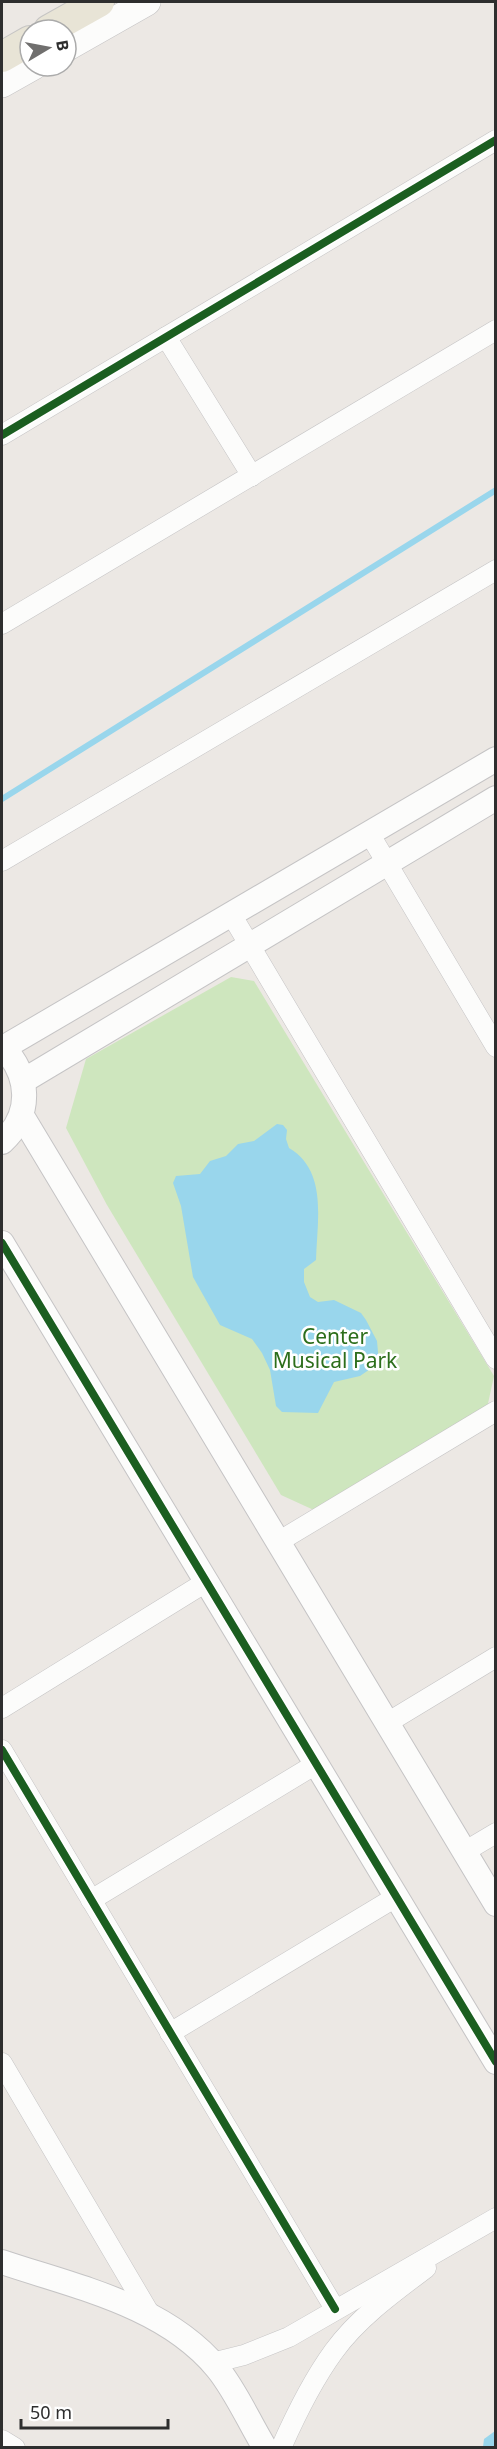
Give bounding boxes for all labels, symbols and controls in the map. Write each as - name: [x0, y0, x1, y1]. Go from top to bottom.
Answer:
- north arrow: [18, 18, 78, 78]
- text: B: [51, 38, 75, 53]
- park label: Center Musical Park: [273, 1322, 398, 1374]
- scale bar: [21, 2392, 168, 2430]
- text: 50 m: [30, 2400, 72, 2424]

